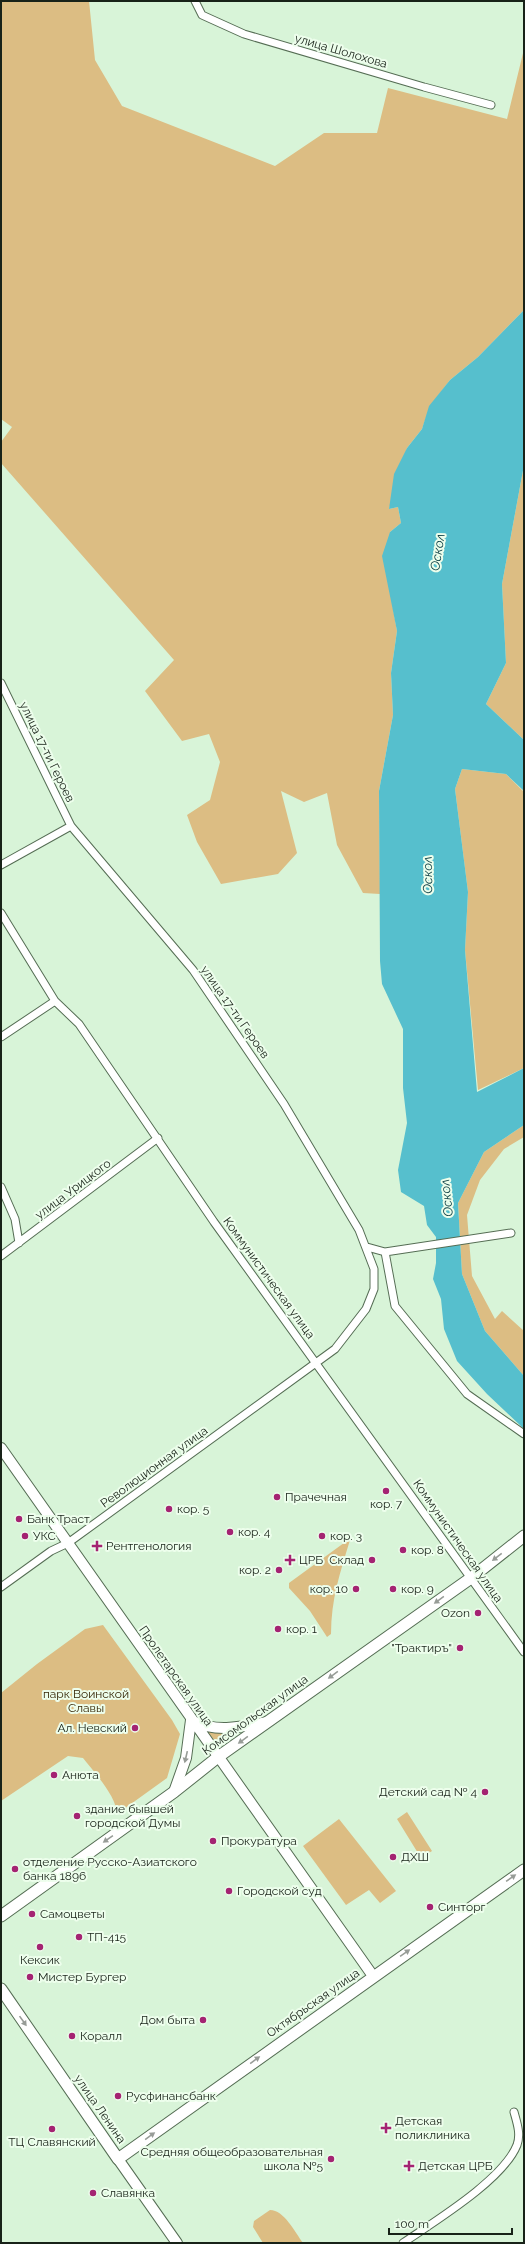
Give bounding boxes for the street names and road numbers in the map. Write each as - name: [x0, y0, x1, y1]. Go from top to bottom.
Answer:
- street label: улица Шолохова: [293, 31, 389, 71]
- street label: улица 17-ти Героев: [17, 700, 77, 804]
- street label: улица 17-ти Героев: [198, 963, 272, 1061]
- street label: улица Урицкого: [32, 1156, 114, 1222]
- street label: Коммунистическая улица: [220, 1215, 318, 1341]
- street label: Революционная улица: [98, 1423, 210, 1511]
- street label: Коммунистическая улица: [410, 1477, 506, 1605]
- street label: Пролетарская улица: [136, 1623, 216, 1729]
- street label: Комсомольская улица: [200, 1672, 310, 1758]
- street label: Октябрьская улица: [264, 1966, 362, 2040]
- street label: улица Ленина: [71, 2072, 129, 2146]

